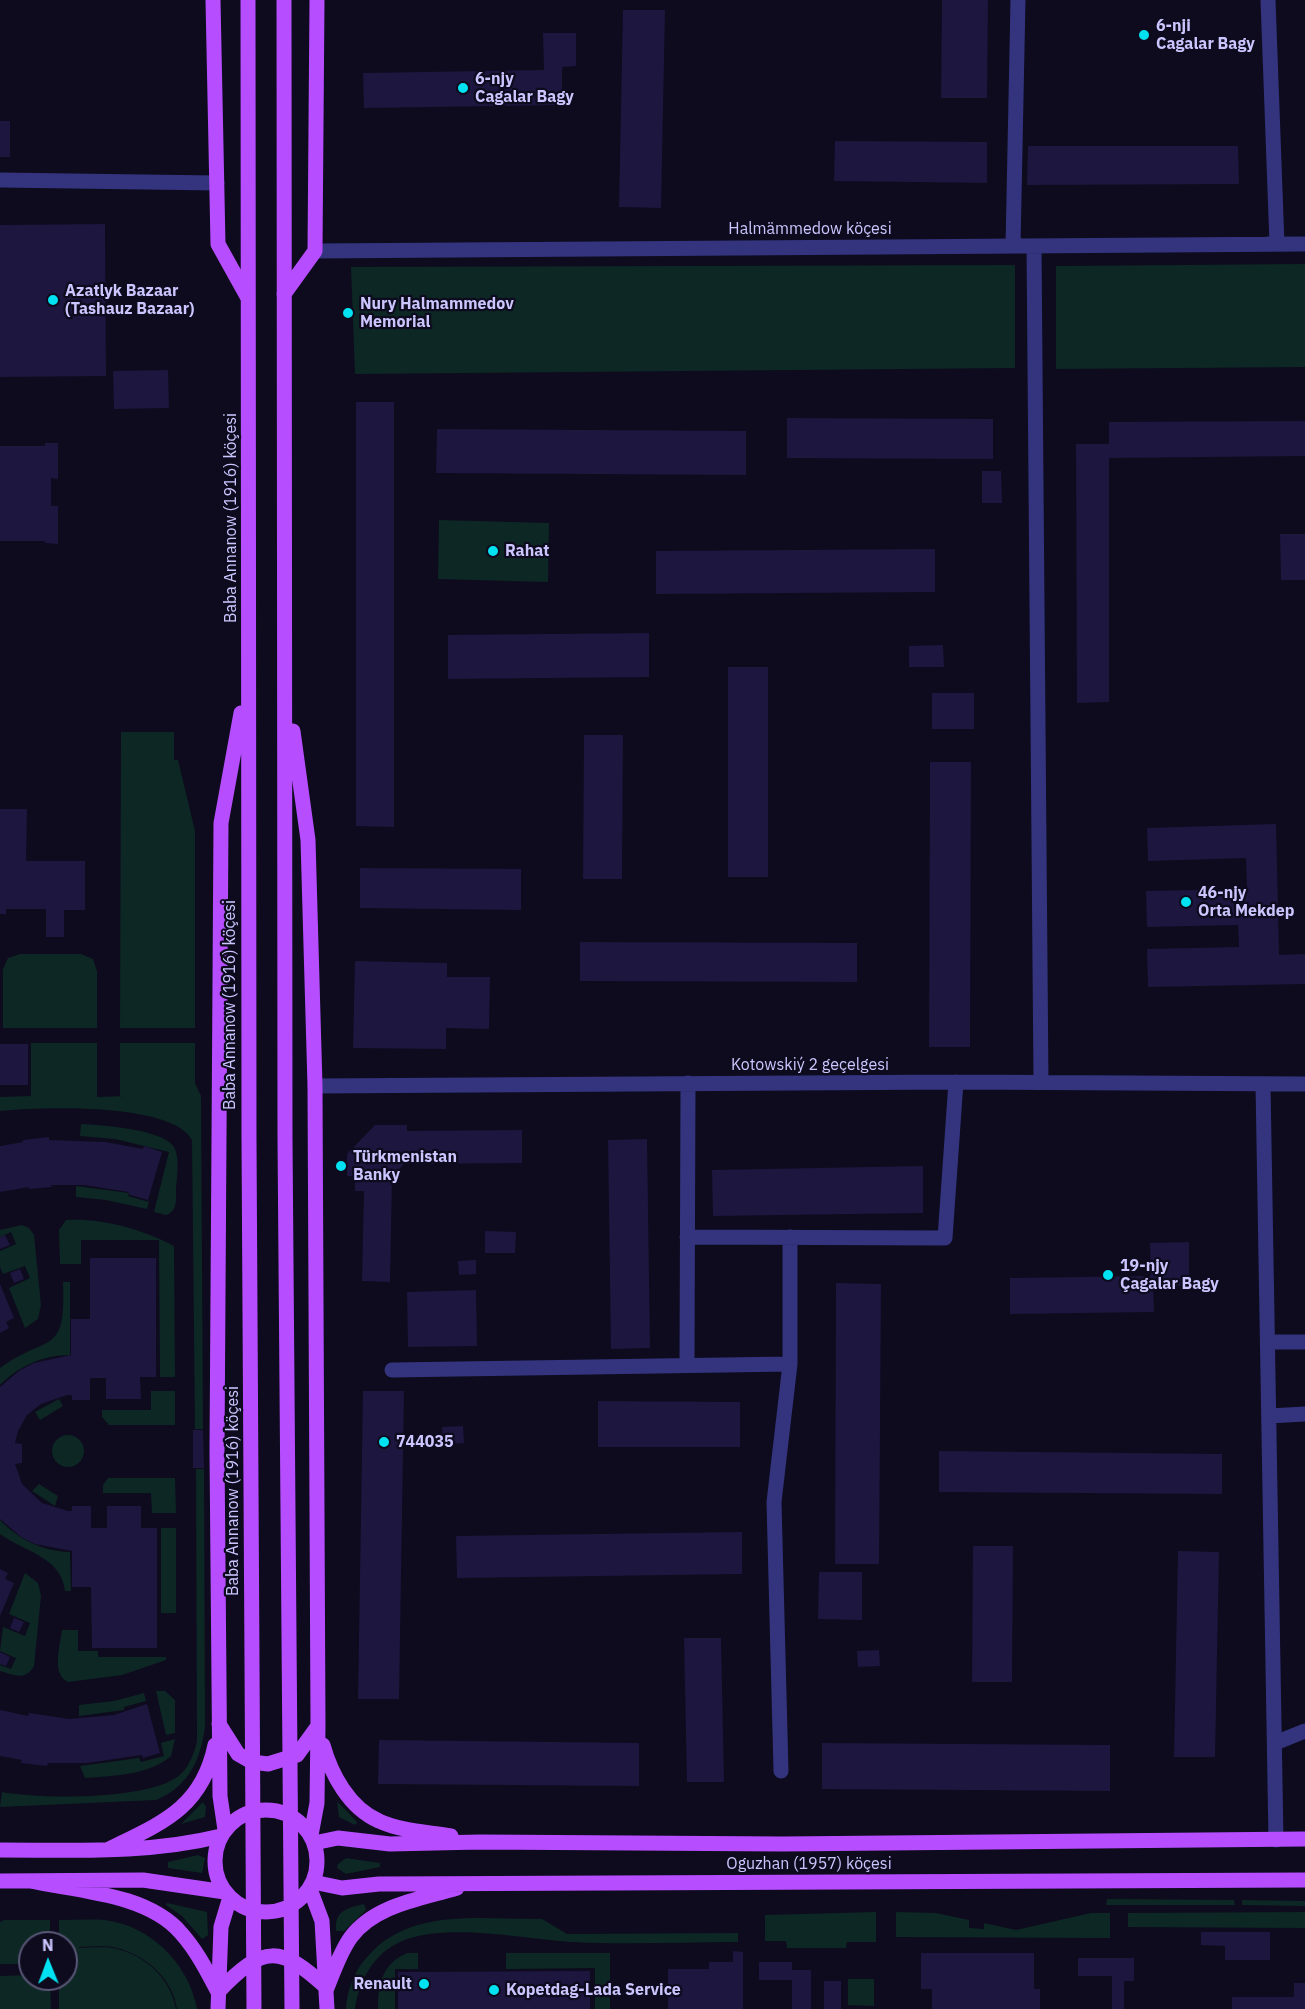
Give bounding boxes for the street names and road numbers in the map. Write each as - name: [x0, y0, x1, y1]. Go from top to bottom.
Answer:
- street label: Halmämmedow köçesi: [728, 219, 892, 239]
- street label: Baba Annanow (1916) köçesi: [221, 413, 241, 623]
- street label: Baba Annanow (1916) köçesi: [220, 900, 240, 1110]
- street label: Kotowskiý 2 geçelgesi: [731, 1055, 889, 1075]
- street label: Baba Annanow (1916) köçesi: [223, 1386, 243, 1596]
- street label: Oguzhan (1957) köçesi: [726, 1854, 892, 1874]

